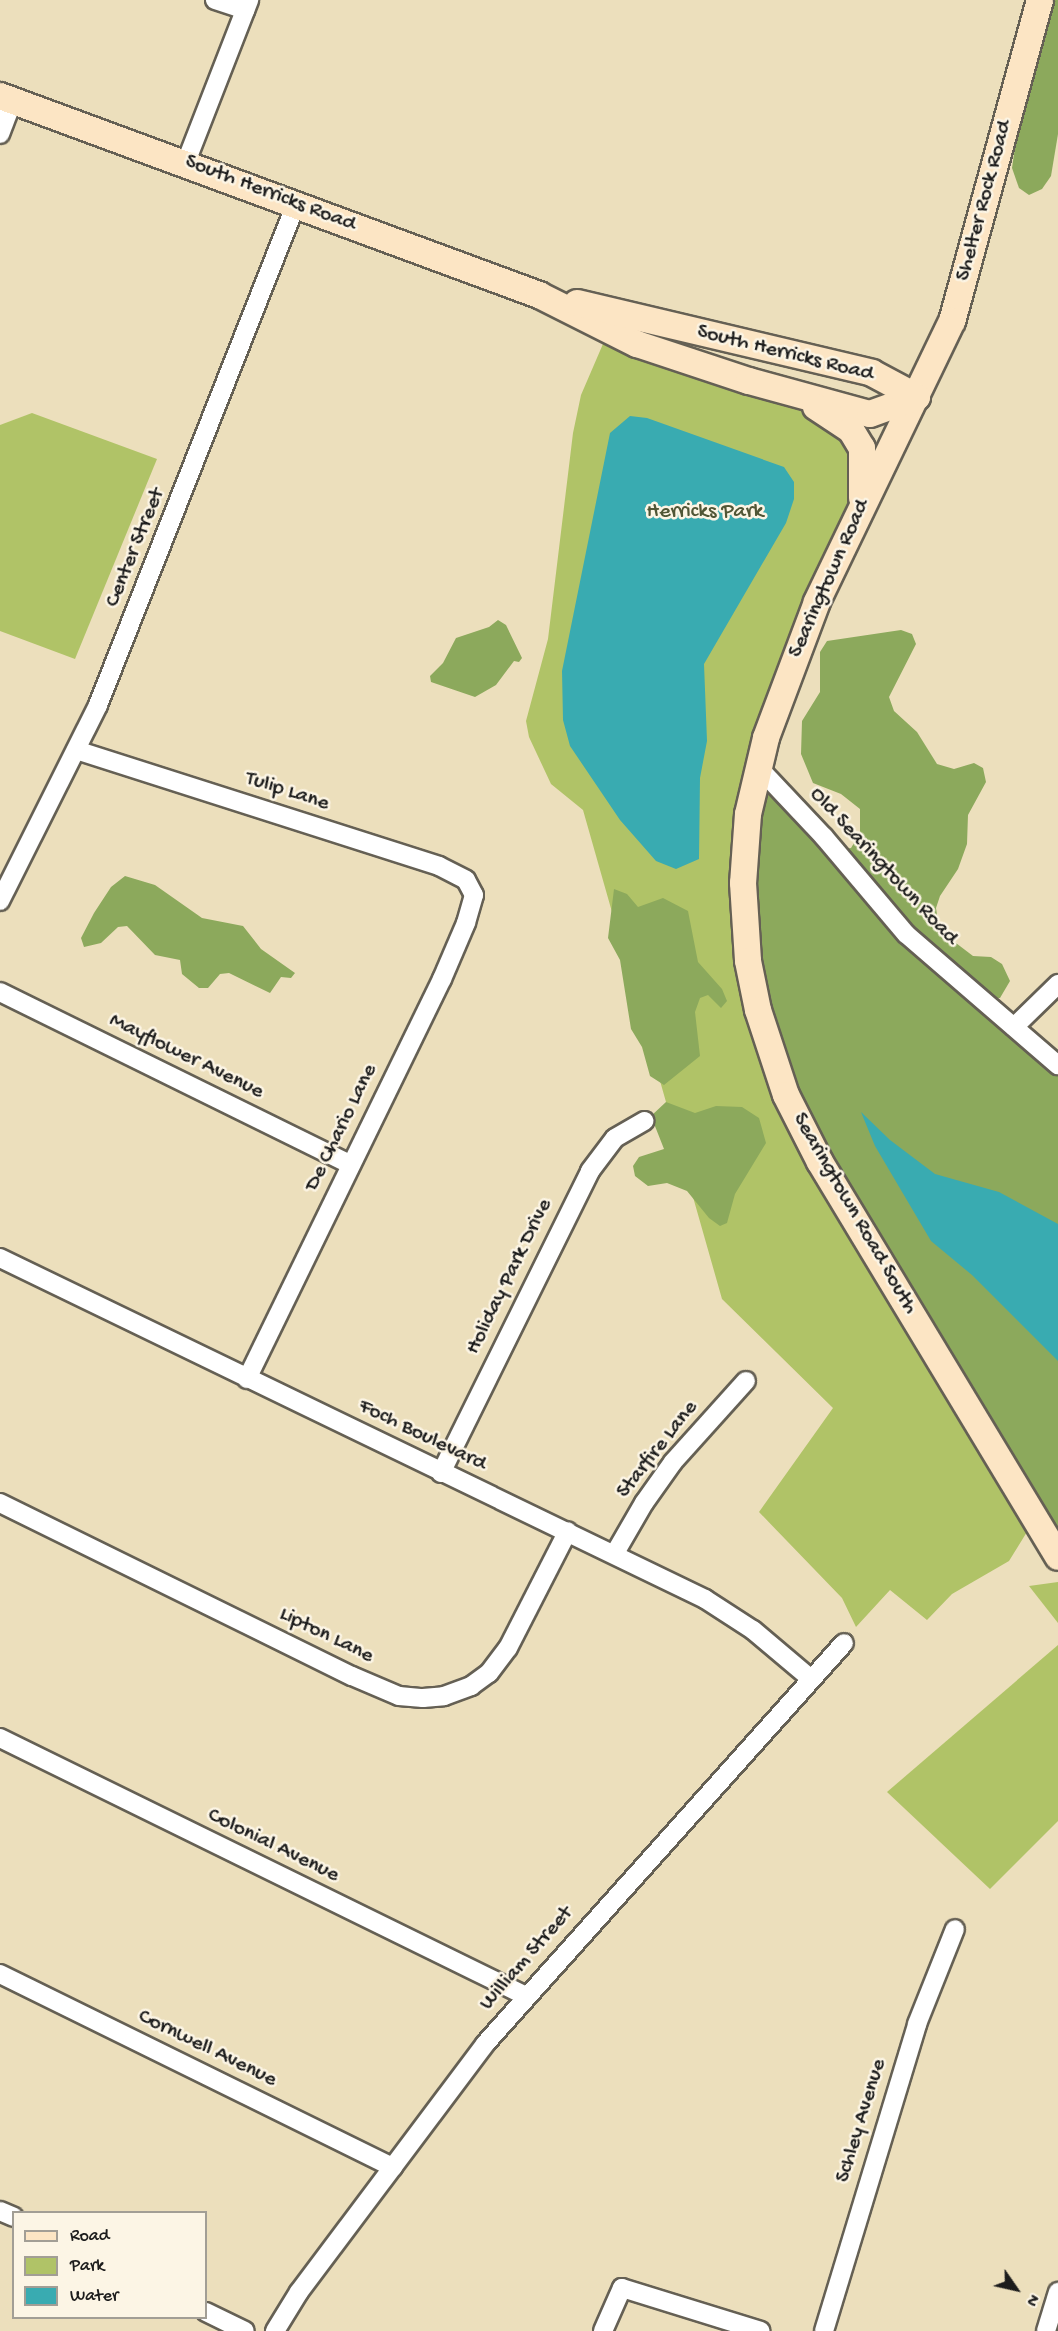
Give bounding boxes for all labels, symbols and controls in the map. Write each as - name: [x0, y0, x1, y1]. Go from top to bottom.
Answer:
- street label: Shelter Rock Road: [951, 118, 1019, 284]
- street label: South Herricks Road: [181, 149, 359, 239]
- street label: South Herricks Road: [694, 319, 876, 389]
- street label: Center Street: [100, 485, 172, 611]
- street label: Searingtown Road: [783, 496, 877, 662]
- park label: Herricks Park: [647, 500, 763, 526]
- street label: Tulip Lane: [242, 766, 332, 818]
- street label: Old Searingtown Road: [803, 782, 963, 952]
- street label: Mayflower Avenue: [104, 1008, 268, 1106]
- street label: De Chario Lane: [300, 1060, 384, 1196]
- street label: Searingtown Road South: [785, 1108, 923, 1320]
- street label: Holiday Park Drive: [461, 1195, 559, 1359]
- street label: Foch Boulevard: [354, 1394, 490, 1478]
- street label: Starfire Lane: [612, 1396, 704, 1504]
- street label: Lipton Lane: [274, 1602, 378, 1670]
- street label: Colonial Avenue: [203, 1803, 343, 1889]
- street label: William Street: [475, 1901, 579, 2017]
- street label: Cornwell Avenue: [133, 2004, 281, 2094]
- street label: Schley Avenue: [831, 2056, 893, 2186]
- legend: [12, 2211, 207, 2319]
- text: Road: [70, 2226, 109, 2247]
- text: Park: [70, 2256, 104, 2277]
- north arrow: [986, 2259, 1046, 2319]
- text: Water: [70, 2286, 118, 2307]
- text: N: [1021, 2290, 1042, 2309]

